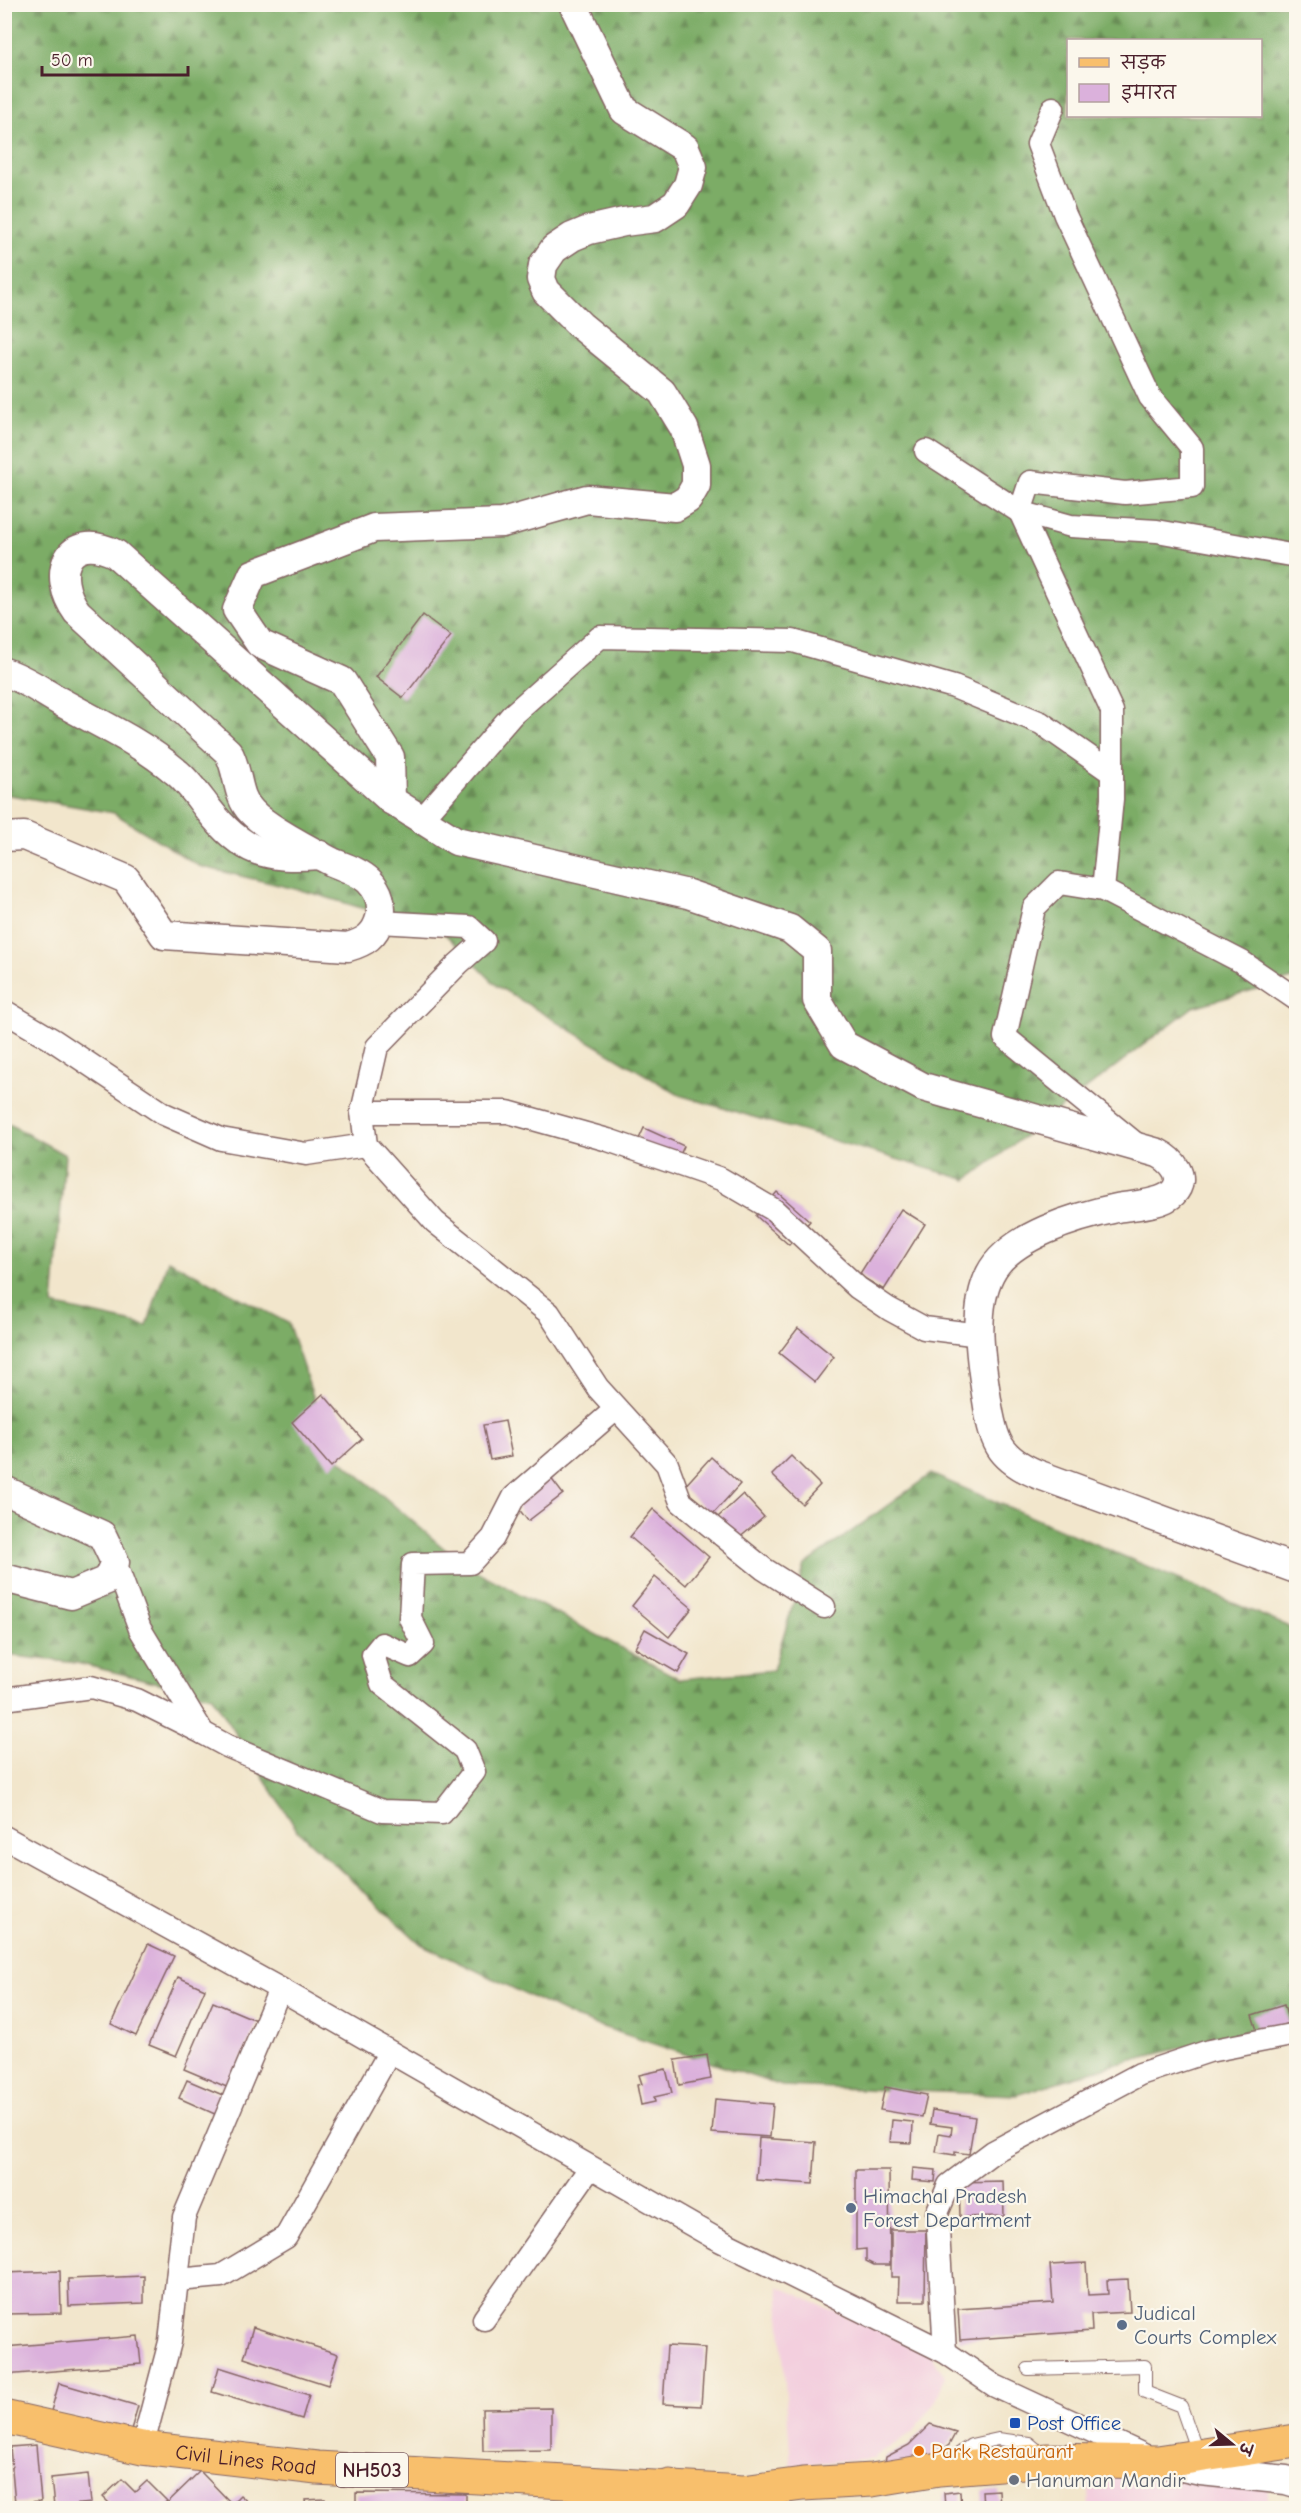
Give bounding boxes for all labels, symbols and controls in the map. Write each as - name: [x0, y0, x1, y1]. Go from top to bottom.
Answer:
- scale bar: [42, 39, 188, 77]
- legend: [1067, 39, 1262, 117]
- text: 50 m: [51, 50, 93, 71]
- text: सड़क: [1120, 53, 1166, 74]
- text: इमारत: [1121, 83, 1177, 104]
- place label: Himachal Pradesh Forest Department: [863, 2184, 1032, 2232]
- marker: Himachal Pradesh Forest Department: [844, 2201, 858, 2215]
- place label: Judical Courts Complex: [1134, 2301, 1276, 2349]
- marker: Judical Courts Complex: [1115, 2318, 1129, 2332]
- place label: Post Office: [1027, 2411, 1121, 2435]
- north arrow: [1202, 2414, 1262, 2474]
- marker: Post Office: [1008, 2416, 1022, 2430]
- place label: Park Restaurant: [931, 2439, 1074, 2463]
- text: उ: [1235, 2439, 1256, 2458]
- street label: Civil Lines Road: [174, 2440, 318, 2480]
- marker: Park Restaurant: [912, 2444, 926, 2458]
- road number: NH503: [336, 2453, 408, 2487]
- place label: Hanuman Mandir: [1026, 2468, 1186, 2492]
- marker: Hanuman Mandir: [1007, 2473, 1021, 2487]

